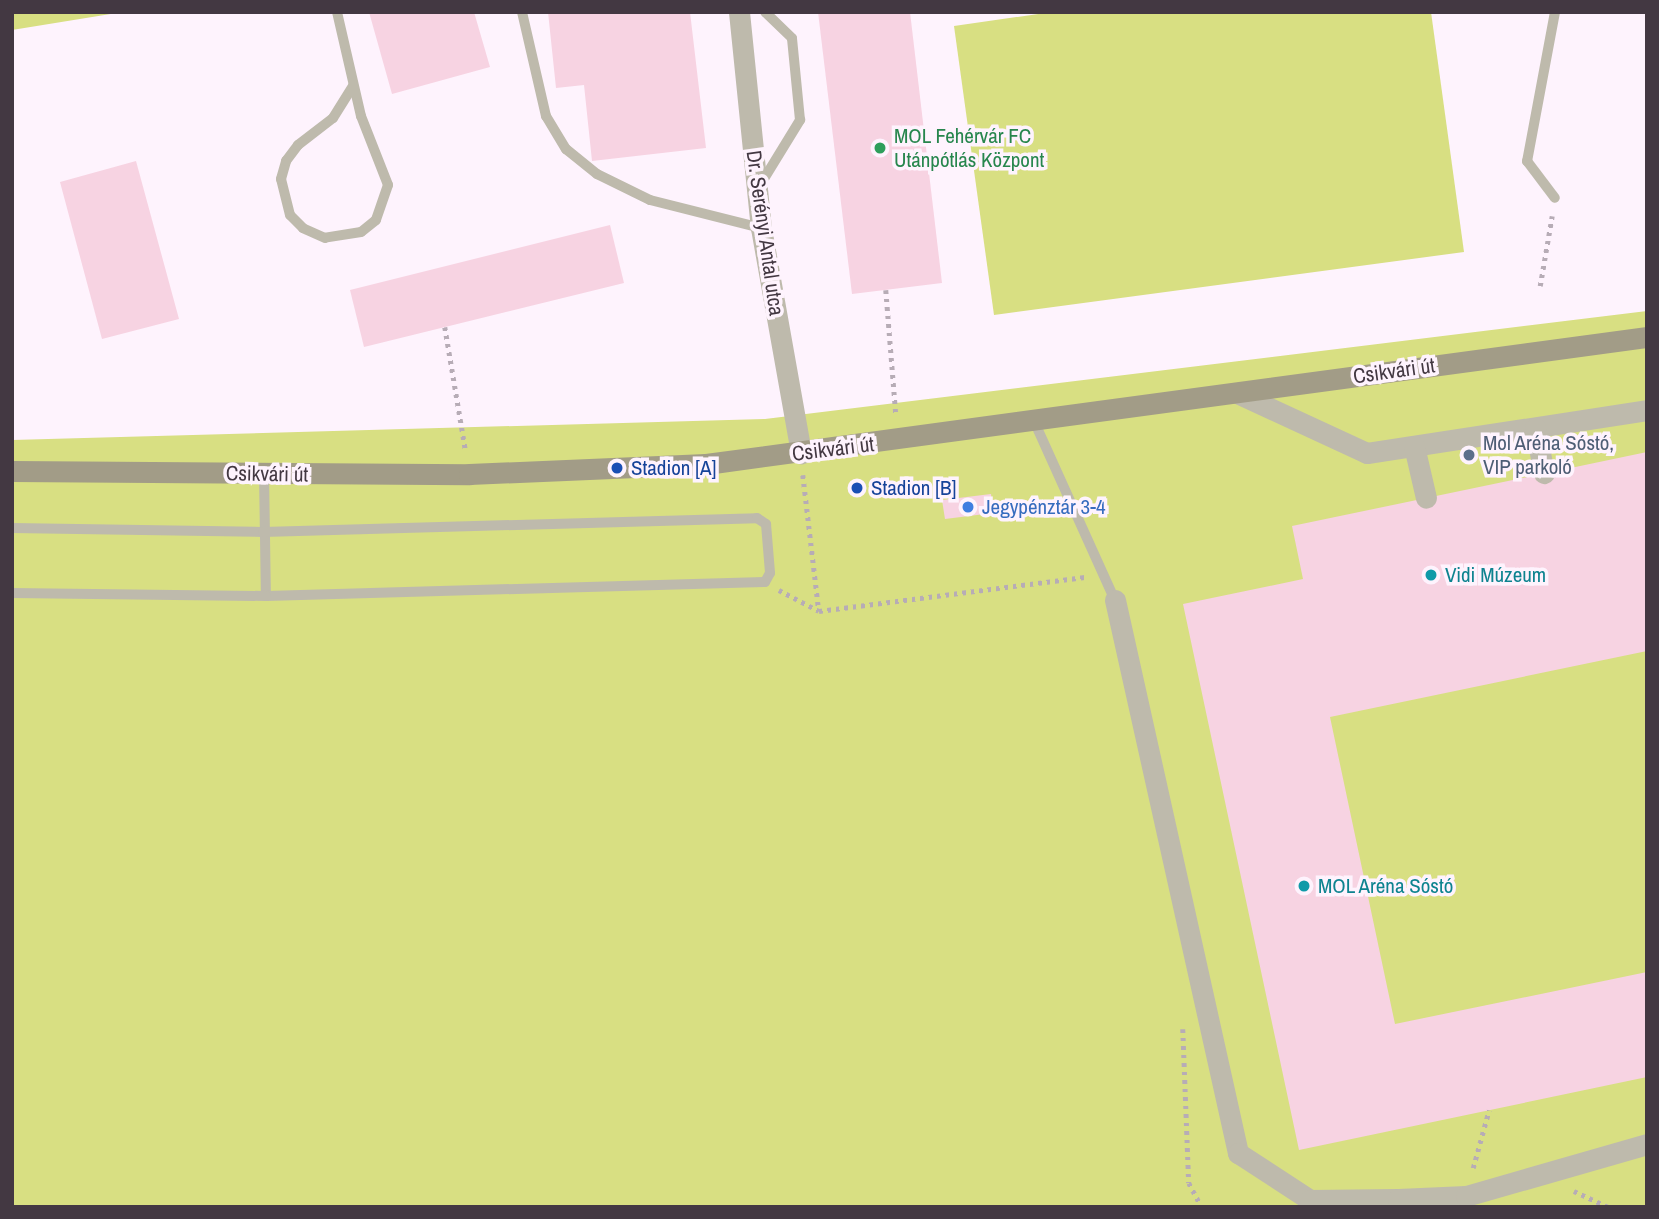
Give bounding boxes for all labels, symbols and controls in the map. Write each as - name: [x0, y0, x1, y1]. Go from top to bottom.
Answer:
- place label: MOL Fehérvár FC Utánpótlás Központ: [894, 123, 1044, 173]
- marker: MOL Fehérvár FC Utánpótlás Központ: [872, 140, 888, 156]
- street label: Dr. Serényi Antal utca: [741, 148, 789, 318]
- street label: Csikvári út: [1351, 353, 1437, 389]
- place label: Mol Aréna Sóstó, VIP parkoló: [1483, 430, 1615, 480]
- street label: Csikvári út: [791, 431, 875, 467]
- marker: Mol Aréna Sóstó, VIP parkoló: [1461, 447, 1477, 463]
- place label: Stadion [A]: [631, 455, 716, 481]
- marker: Stadion [A]: [609, 460, 625, 476]
- street label: Csikvári út: [226, 461, 308, 487]
- place label: Stadion [B]: [871, 475, 956, 501]
- marker: Stadion [B]: [849, 480, 865, 496]
- place label: Jegypénztár 3-4: [982, 494, 1105, 520]
- marker: Jegypénztár 3-4: [960, 499, 976, 515]
- place label: Vidi Múzeum: [1445, 562, 1546, 588]
- marker: Vidi Múzeum: [1423, 567, 1439, 583]
- place label: MOL Aréna Sóstó: [1318, 873, 1455, 899]
- marker: MOL Aréna Sóstó: [1296, 878, 1312, 894]

